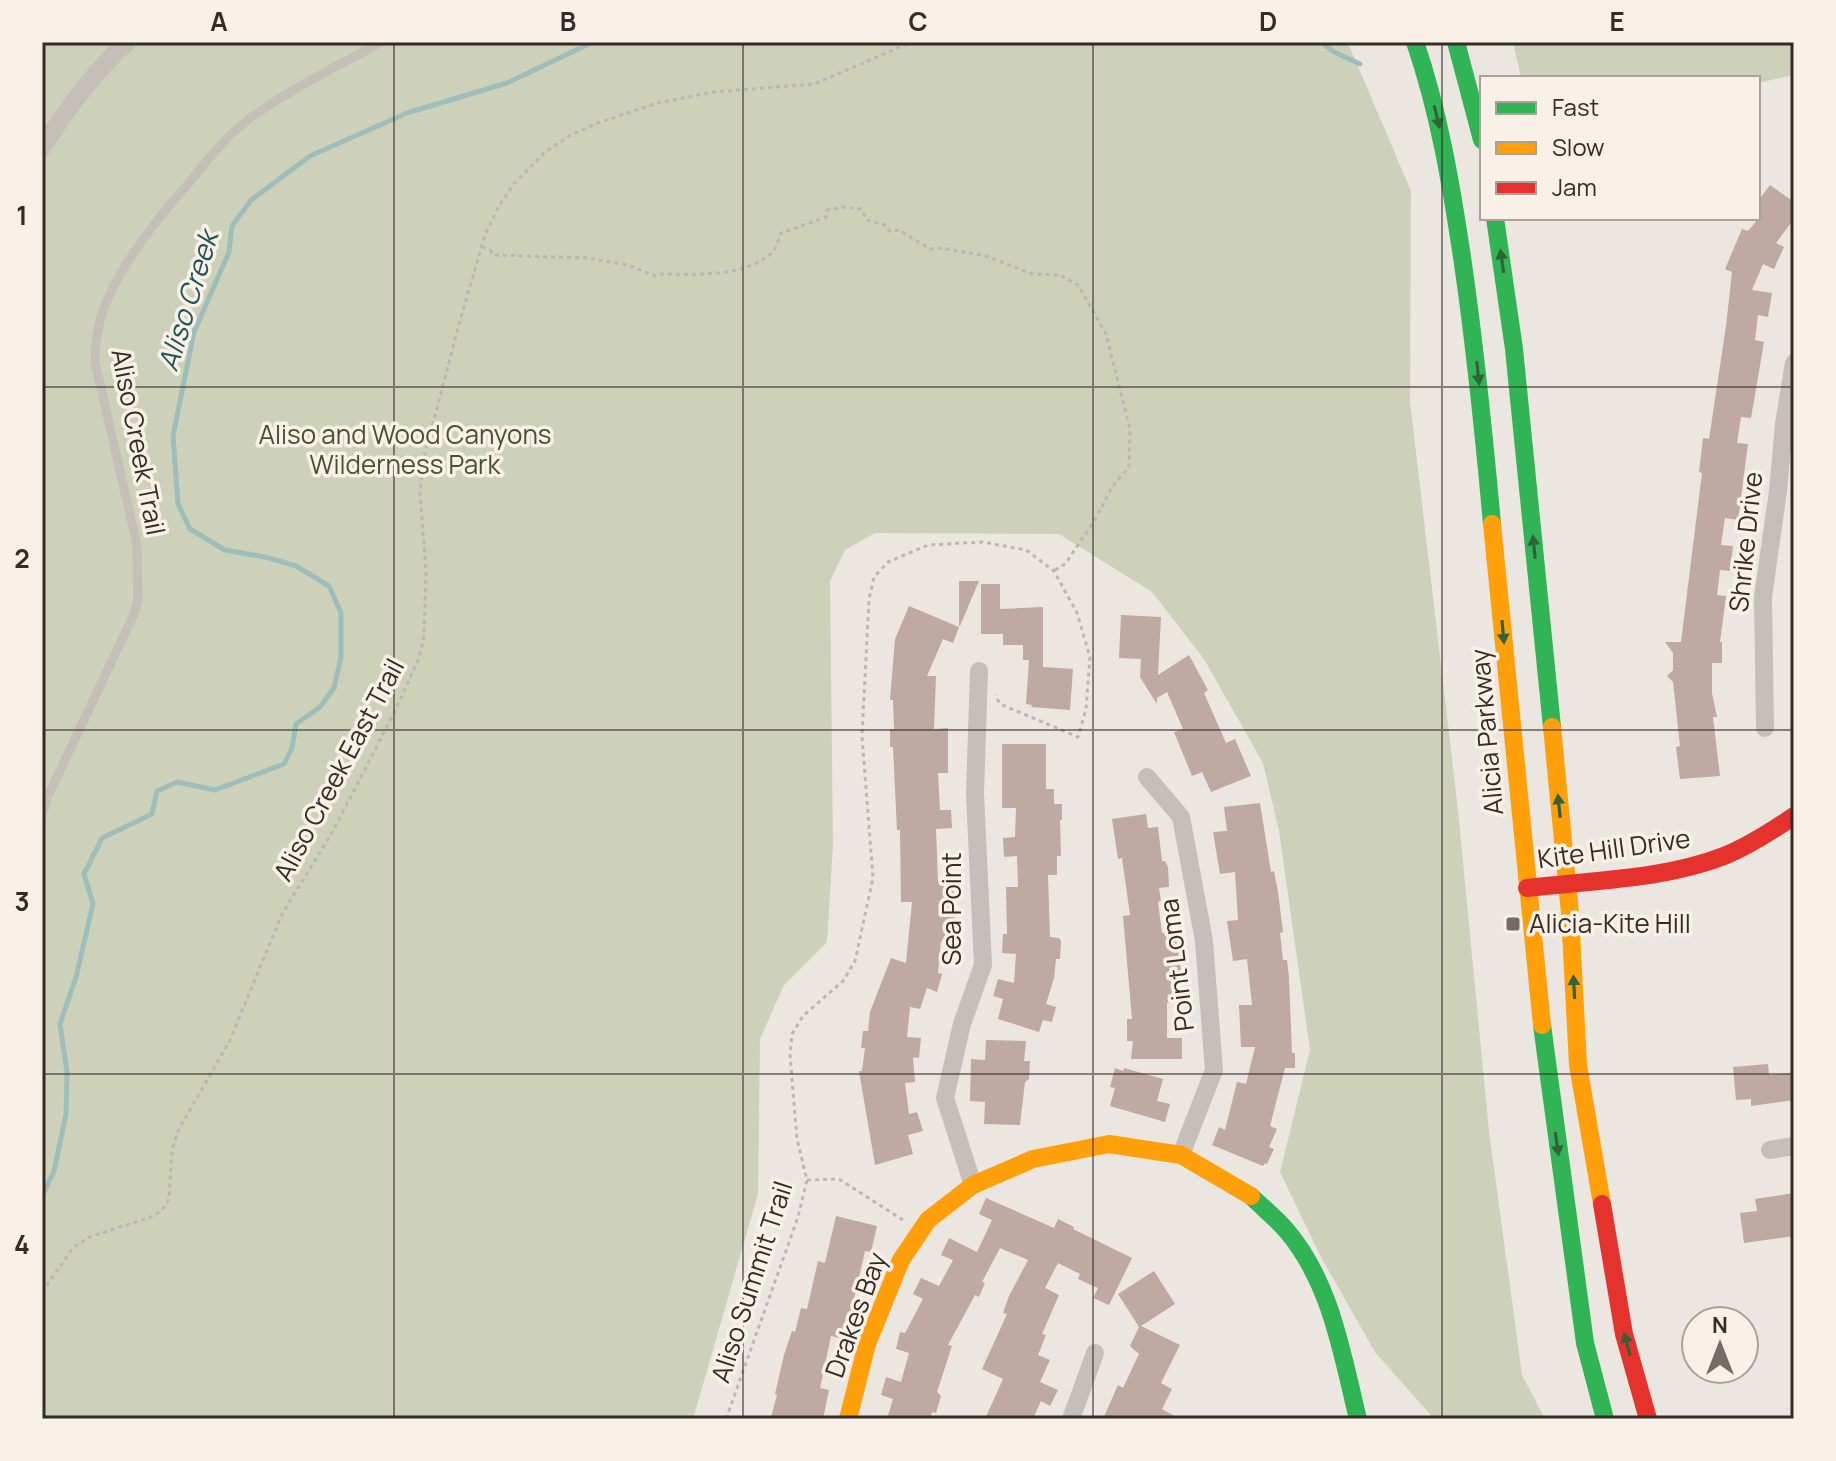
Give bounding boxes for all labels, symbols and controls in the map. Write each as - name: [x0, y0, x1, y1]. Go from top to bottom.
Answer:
- text: A: [210, 3, 228, 39]
- text: B: [560, 3, 576, 39]
- text: C: [908, 3, 928, 39]
- text: D: [1259, 3, 1277, 39]
- text: E: [1609, 3, 1625, 39]
- legend: [1480, 76, 1760, 220]
- text: Fast: [1552, 90, 1599, 123]
- one-way arrow: [1431, 104, 1443, 129]
- text: Slow: [1552, 130, 1605, 163]
- text: Jam: [1552, 170, 1597, 203]
- text: 1: [16, 197, 28, 233]
- water label: Aliso Creek: [148, 222, 227, 375]
- one-way arrow: [1495, 248, 1508, 273]
- street label: Aliso Creek Trail: [103, 346, 175, 538]
- one-way arrow: [1472, 361, 1485, 386]
- park label: Aliso and Wood Canyons Wilderness Park: [258, 416, 552, 482]
- street label: Shrike Drive: [1720, 470, 1770, 614]
- one-way arrow: [1528, 534, 1541, 559]
- text: 2: [14, 540, 30, 576]
- one-way arrow: [1497, 620, 1510, 645]
- street label: Alicia Parkway: [1461, 647, 1511, 817]
- street label: Aliso Creek East Trail: [264, 652, 412, 887]
- one-way arrow: [1553, 793, 1566, 818]
- street label: Kite Hill Drive: [1535, 819, 1693, 877]
- street label: Sea Point: [933, 852, 969, 966]
- text: 3: [14, 883, 30, 919]
- street label: Point Loma: [1150, 897, 1202, 1033]
- place label: Alicia-Kite Hill: [1529, 905, 1691, 941]
- marker: Alicia-Kite Hill: [1504, 915, 1522, 933]
- one-way arrow: [1567, 974, 1580, 999]
- one-way arrow: [1551, 1132, 1564, 1157]
- street label: Aliso Summit Trail: [702, 1176, 801, 1387]
- text: 4: [14, 1226, 30, 1262]
- street label: Drakes Bay: [816, 1247, 894, 1382]
- north arrow: [1680, 1305, 1760, 1385]
- text: N: [1712, 1310, 1728, 1340]
- one-way arrow: [1621, 1331, 1633, 1356]

